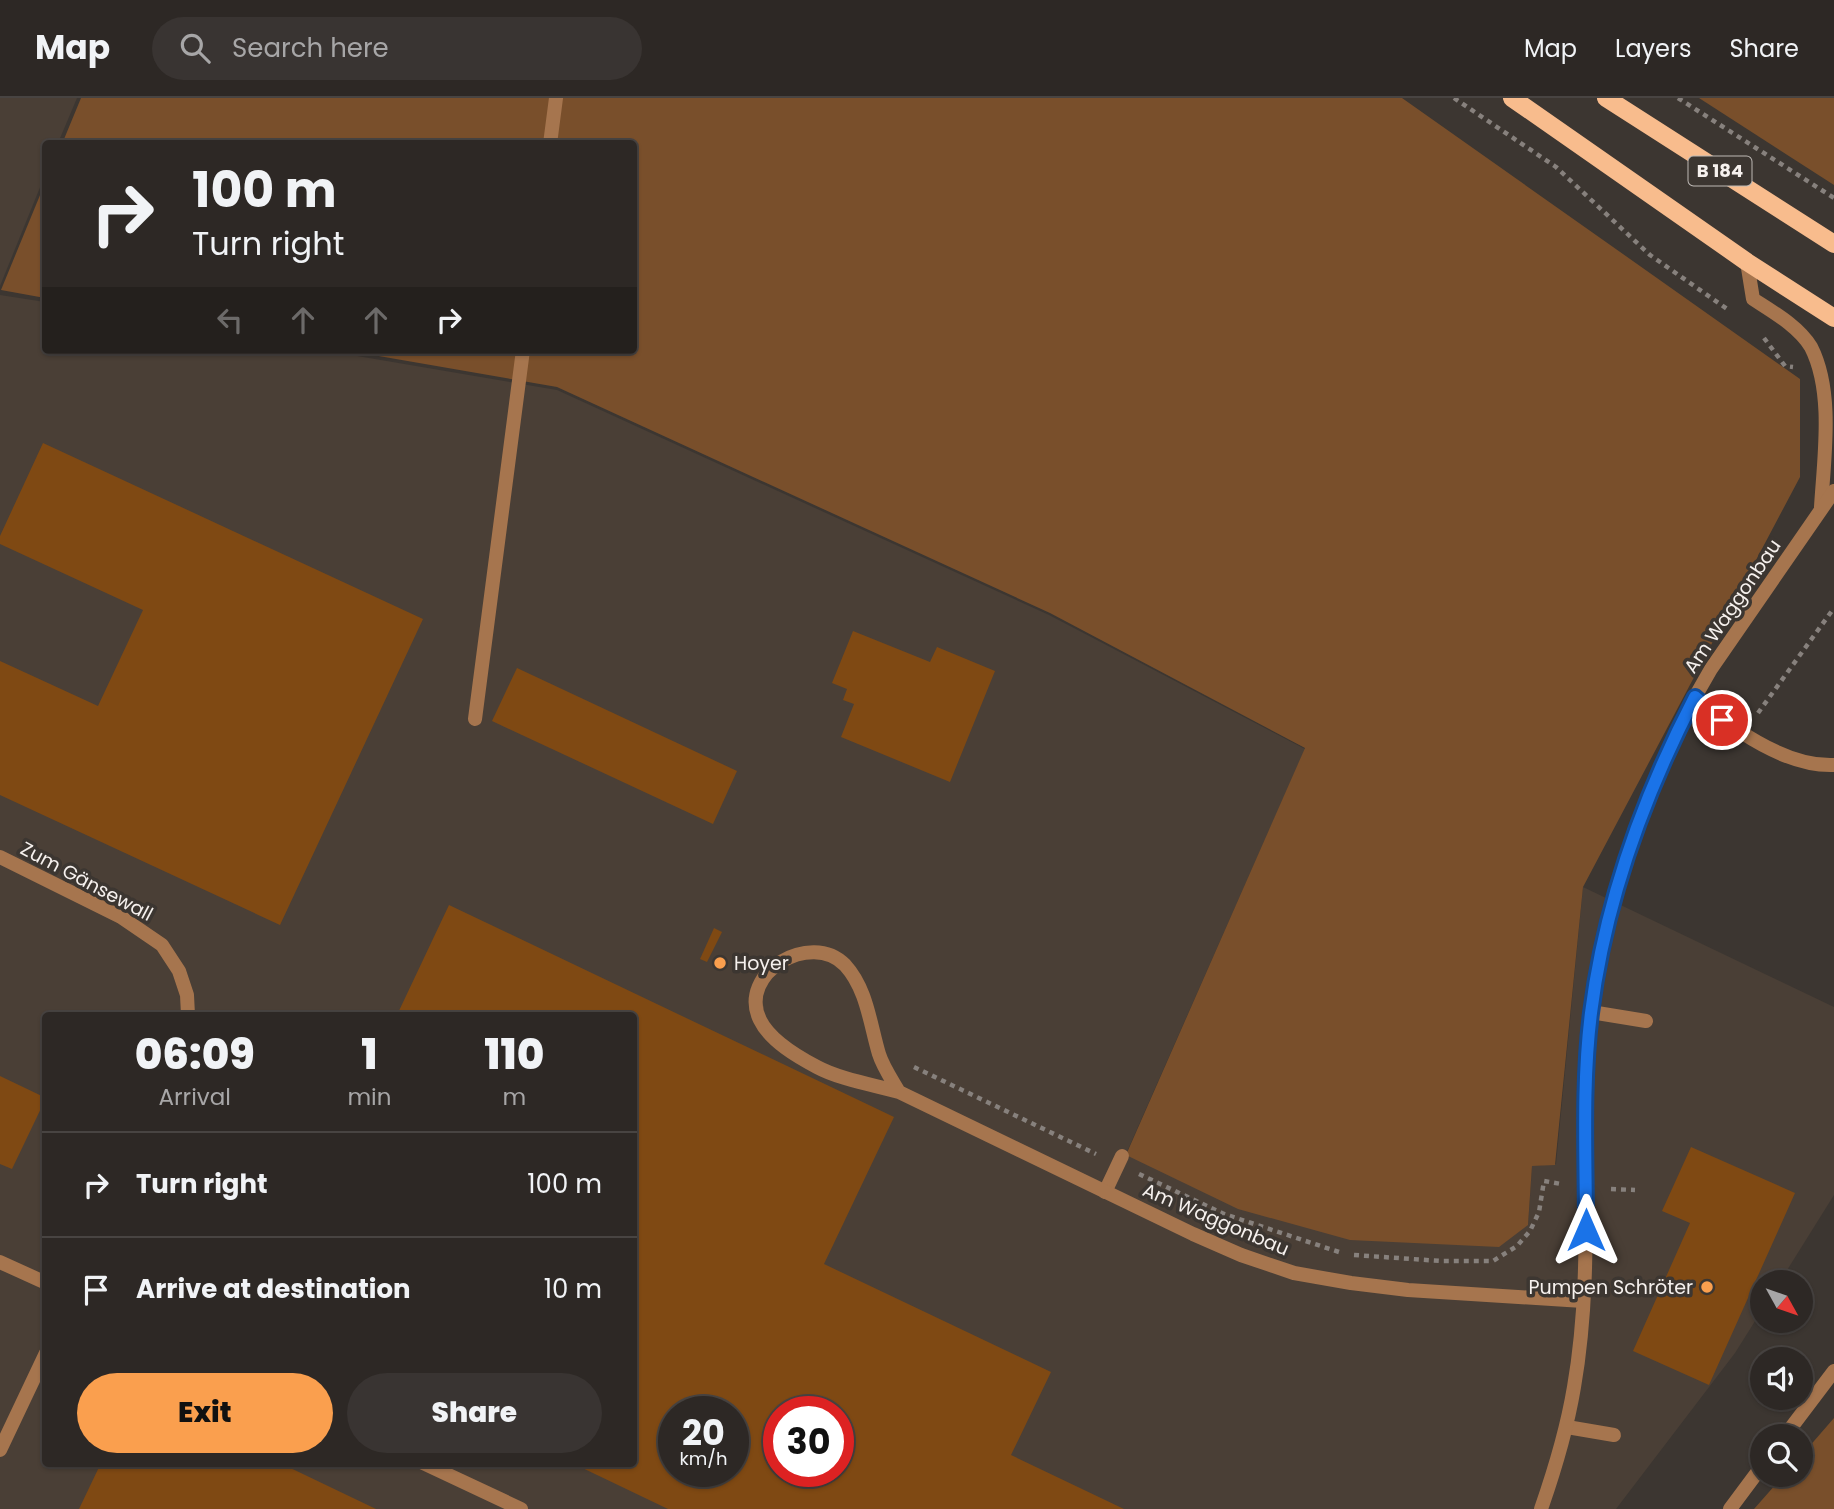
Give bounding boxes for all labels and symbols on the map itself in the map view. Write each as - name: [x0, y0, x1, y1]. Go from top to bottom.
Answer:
- road number: B 184: [1688, 156, 1752, 186]
- street label: Am Waggonbau: [1677, 534, 1787, 679]
- pin: [1692, 690, 1752, 750]
- street label: Zum Gänsewall: [16, 835, 158, 928]
- place label: Hoyer: [734, 950, 789, 977]
- marker: Hoyer: [712, 955, 728, 971]
- street label: Am Waggonbau: [1138, 1176, 1293, 1263]
- position arrow: [1549, 1193, 1623, 1267]
- north arrow: [1750, 1270, 1813, 1334]
- place label: Pumpen Schröter: [1529, 1274, 1693, 1301]
- marker: Pumpen Schröter: [1699, 1279, 1715, 1295]
- speed limit sign: 30: [763, 1396, 854, 1487]

